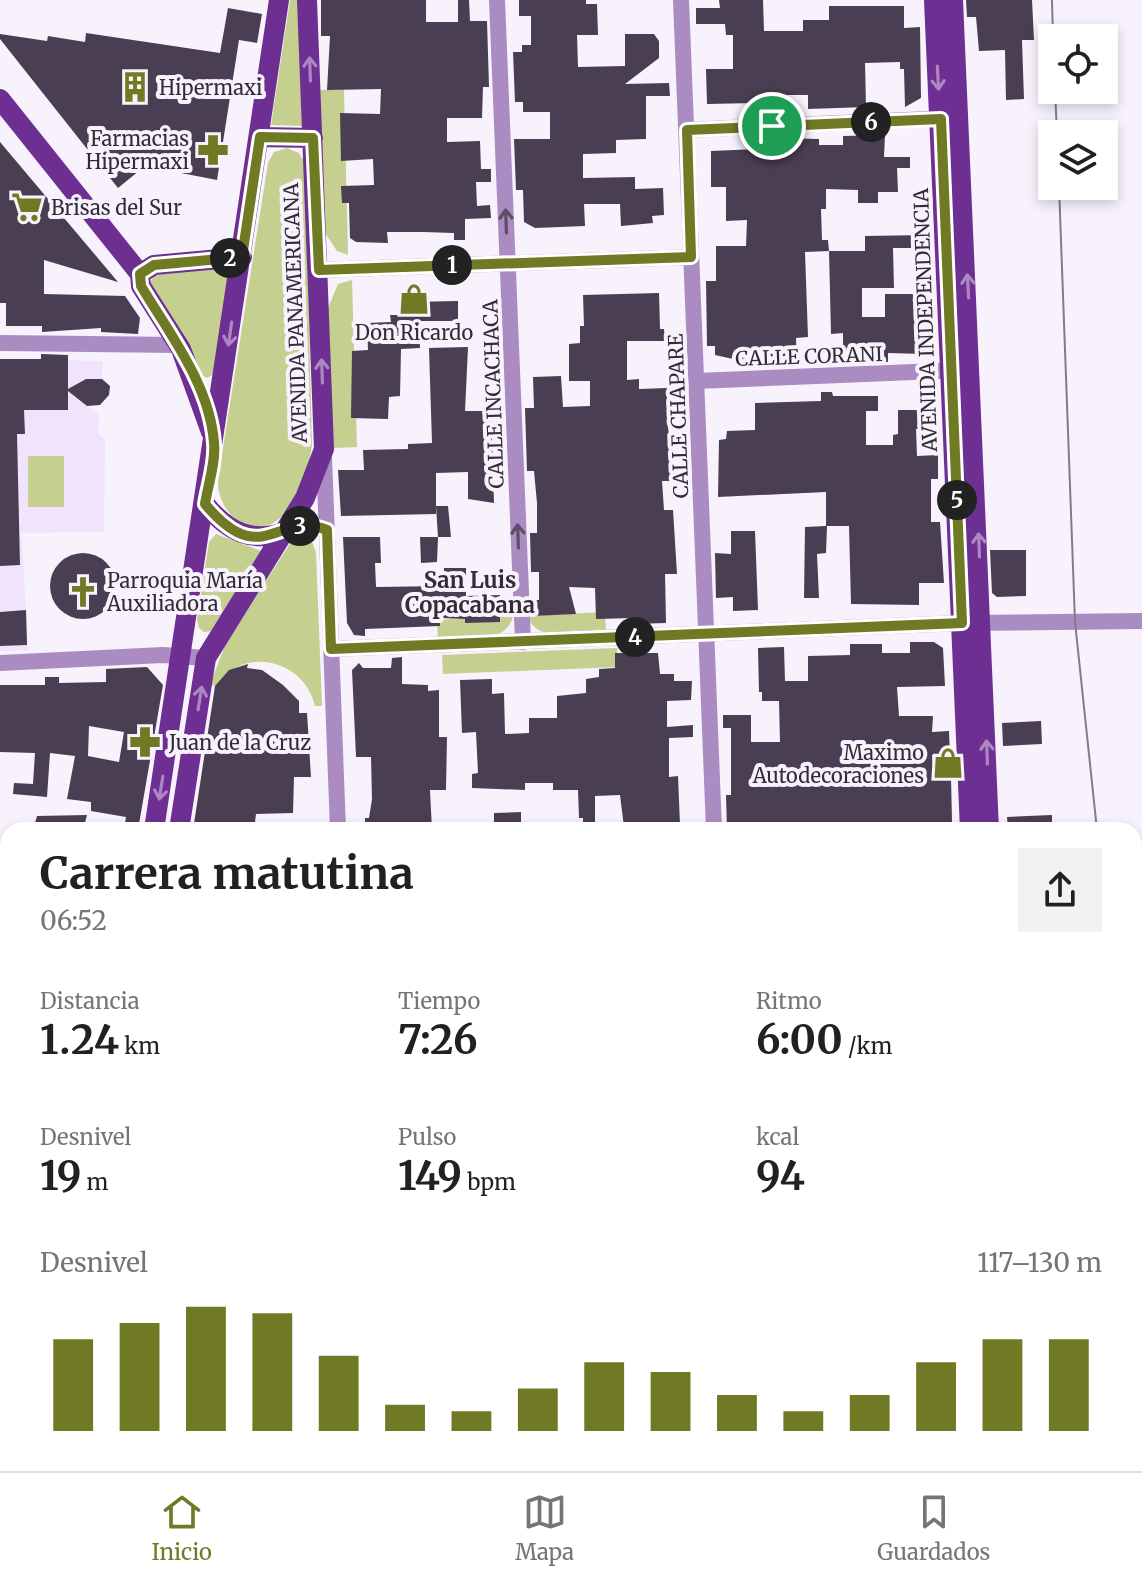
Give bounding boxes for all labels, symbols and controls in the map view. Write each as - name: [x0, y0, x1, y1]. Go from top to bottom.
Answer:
- map controls: [1038, 24, 1118, 200]
- button: locate: [1038, 24, 1118, 104]
- one-way arrow: [303, 56, 318, 83]
- one-way arrow: [931, 64, 946, 91]
- building icon: Hipermaxi: [118, 70, 152, 104]
- place label: Hipermaxi: [159, 75, 263, 100]
- pin: [738, 92, 806, 160]
- pin: 6: [851, 102, 891, 142]
- icon: arrive: [750, 104, 794, 148]
- text: 6: [864, 108, 878, 136]
- button: layers: [1038, 120, 1118, 200]
- place label: Farmacias Hipermaxi: [85, 126, 189, 174]
- pharmacy icon: Farmacias Hipermaxi: [196, 133, 230, 167]
- street label: AVENIDA PANAMERICANA: [278, 182, 312, 445]
- street label: AVENIDA INDEPENDENCIA: [908, 187, 942, 453]
- supermarket icon: Brisas del Sur: [10, 190, 44, 224]
- place label: Brisas del Sur: [51, 195, 182, 220]
- one-way arrow: [498, 208, 513, 235]
- pin: 2: [210, 238, 250, 278]
- text: 2: [224, 244, 236, 272]
- pin: 1: [432, 245, 472, 285]
- text: 1: [447, 251, 457, 279]
- one-way arrow: [960, 273, 975, 300]
- shop icon: Don Ricardo: [397, 282, 431, 316]
- street label: CALLE INCACHACA: [477, 298, 509, 489]
- place label: Don Ricardo: [355, 320, 474, 345]
- one-way arrow: [222, 321, 237, 346]
- street label: CALLE CHAPARE: [663, 333, 693, 499]
- street label: CALLE CORANI: [735, 341, 883, 371]
- one-way arrow: [314, 358, 329, 385]
- pin: 5: [937, 480, 977, 520]
- text: 5: [951, 486, 963, 514]
- pin: 3: [280, 506, 320, 546]
- text: 3: [294, 512, 306, 540]
- one-way arrow: [511, 523, 526, 550]
- one-way arrow: [972, 532, 987, 559]
- district label: San Luis Copacabana: [405, 566, 535, 619]
- place label: Parroquia María Auxiliadora: [106, 568, 263, 616]
- church icon: Parroquia María Auxiliadora: [66, 575, 100, 609]
- pin: 4: [615, 617, 655, 657]
- text: 4: [628, 623, 642, 651]
- one-way arrow: [193, 685, 208, 711]
- pharmacy icon: Juan de la Cruz: [128, 725, 162, 759]
- place label: Juan de la Cruz: [168, 730, 311, 755]
- one-way arrow: [979, 739, 994, 766]
- place label: Maximo Autodecoraciones: [752, 740, 924, 788]
- shop icon: Maximo Autodecoraciones: [931, 746, 965, 780]
- one-way arrow: [153, 775, 168, 800]
- text: Carrera matutina: [40, 846, 414, 901]
- button: share: [1018, 848, 1102, 932]
- text: 06:52: [40, 904, 107, 937]
- text: Distancia: [40, 987, 139, 1015]
- text: Tiempo: [398, 987, 480, 1015]
- text: Ritmo: [756, 987, 822, 1015]
- text: 1.24: [40, 1015, 119, 1065]
- text: 7:26: [398, 1015, 478, 1065]
- text: 6:00: [756, 1015, 843, 1065]
- text: km: [119, 1032, 160, 1060]
- text: /km: [843, 1032, 892, 1060]
- text: Desnivel: [40, 1123, 131, 1151]
- text: Pulso: [398, 1123, 456, 1151]
- text: kcal: [756, 1123, 799, 1151]
- text: 19: [40, 1151, 81, 1201]
- text: 149: [398, 1151, 462, 1201]
- text: 94: [756, 1151, 805, 1201]
- text: m: [81, 1168, 108, 1196]
- text: bpm: [462, 1168, 516, 1196]
- text: Desnivel: [40, 1246, 148, 1279]
- text: 117–130 m: [977, 1246, 1102, 1279]
- tab: Inicio: [152, 1490, 212, 1566]
- tab: Mapa: [515, 1490, 574, 1566]
- tab: Guardados: [877, 1490, 990, 1566]

